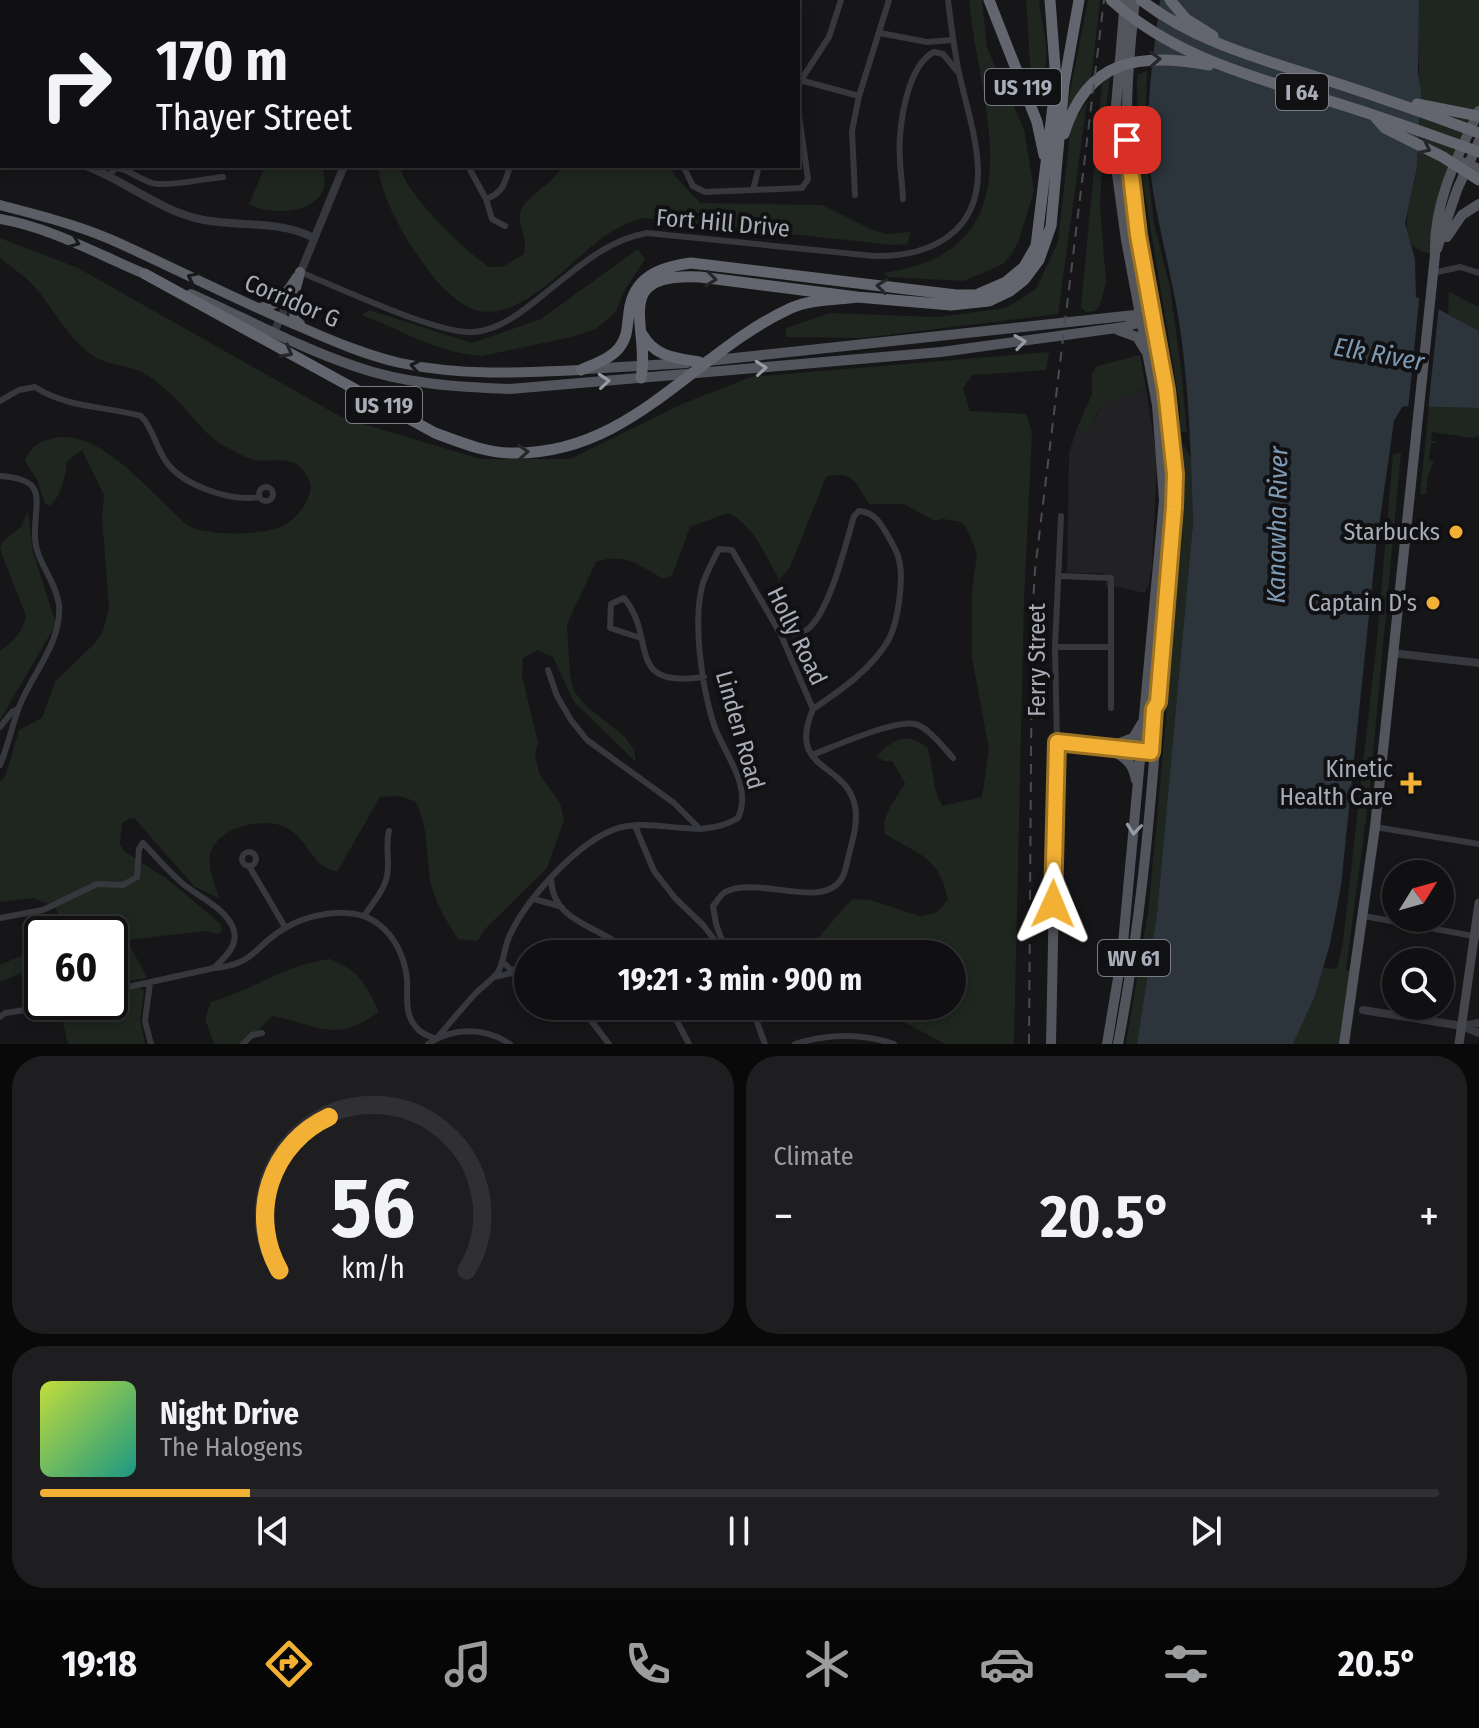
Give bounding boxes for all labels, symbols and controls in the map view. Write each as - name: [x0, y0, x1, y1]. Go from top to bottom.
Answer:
- text: 170 m: [156, 28, 288, 95]
- icon: right: [24, 32, 128, 136]
- one-way arrow: [1149, 51, 1162, 68]
- road number: US 119: [985, 69, 1061, 105]
- road number: I 64: [1276, 74, 1328, 110]
- text: Thayer Street: [156, 96, 352, 140]
- pin: [1093, 106, 1161, 174]
- icon: arrive: [1105, 118, 1149, 162]
- one-way arrow: [1416, 138, 1431, 154]
- street label: Fort Hill Drive: [655, 203, 791, 243]
- one-way arrow: [66, 232, 80, 249]
- street label: Corridor G: [240, 268, 344, 334]
- one-way arrow: [704, 270, 718, 287]
- one-way arrow: [186, 273, 201, 288]
- one-way arrow: [875, 278, 888, 295]
- water label: Elk River: [1331, 331, 1428, 378]
- one-way arrow: [1013, 334, 1027, 351]
- one-way arrow: [278, 342, 292, 358]
- one-way arrow: [410, 358, 423, 375]
- one-way arrow: [755, 360, 768, 377]
- one-way arrow: [597, 373, 610, 390]
- road number: US 119: [346, 387, 422, 423]
- one-way arrow: [517, 444, 530, 461]
- water label: Kanawha River: [1261, 445, 1294, 604]
- place label: Starbucks: [1343, 518, 1440, 546]
- marker: Starbucks: [1447, 523, 1465, 541]
- street label: Holly Road: [761, 582, 833, 690]
- place label: Captain D's: [1308, 589, 1417, 617]
- marker: Captain D's: [1424, 594, 1442, 612]
- street label: Ferry Street: [1023, 603, 1051, 717]
- street label: Linden Road: [710, 667, 770, 793]
- place label: Kinetic Health Care: [1280, 755, 1393, 811]
- marker: Kinetic Health Care: [1400, 772, 1422, 794]
- one-way arrow: [1126, 823, 1143, 836]
- north arrow: [1382, 860, 1454, 932]
- map controls: [1382, 860, 1454, 1020]
- position arrow: [1011, 862, 1095, 946]
- speed limit sign: 60: [24, 916, 128, 1020]
- road number: WV 61: [1098, 940, 1170, 976]
- button: search: [1382, 948, 1454, 1020]
- text: 19:21 · 3 min · 900 m: [618, 962, 862, 998]
- text: Climate: [774, 1141, 854, 1172]
- text: 56: [331, 1159, 415, 1259]
- text: 20.5°: [1040, 1181, 1172, 1253]
- text: −: [774, 1190, 793, 1243]
- text: +: [1419, 1190, 1439, 1243]
- text: km/h: [341, 1251, 405, 1286]
- text: Night Drive: [160, 1396, 299, 1432]
- text: The Halogens: [160, 1432, 303, 1463]
- icon: previous: [251, 1509, 295, 1553]
- icon: pause: [717, 1509, 761, 1553]
- icon: next: [1184, 1509, 1228, 1553]
- icon: directions: [261, 1636, 317, 1692]
- icon: music: [440, 1636, 496, 1692]
- icon: phone: [620, 1636, 676, 1692]
- icon: climate: [799, 1636, 855, 1692]
- icon: car: [979, 1636, 1035, 1692]
- icon: filters: [1158, 1636, 1214, 1692]
- text: 19:18: [62, 1642, 137, 1686]
- text: 20.5°: [1338, 1642, 1417, 1686]

